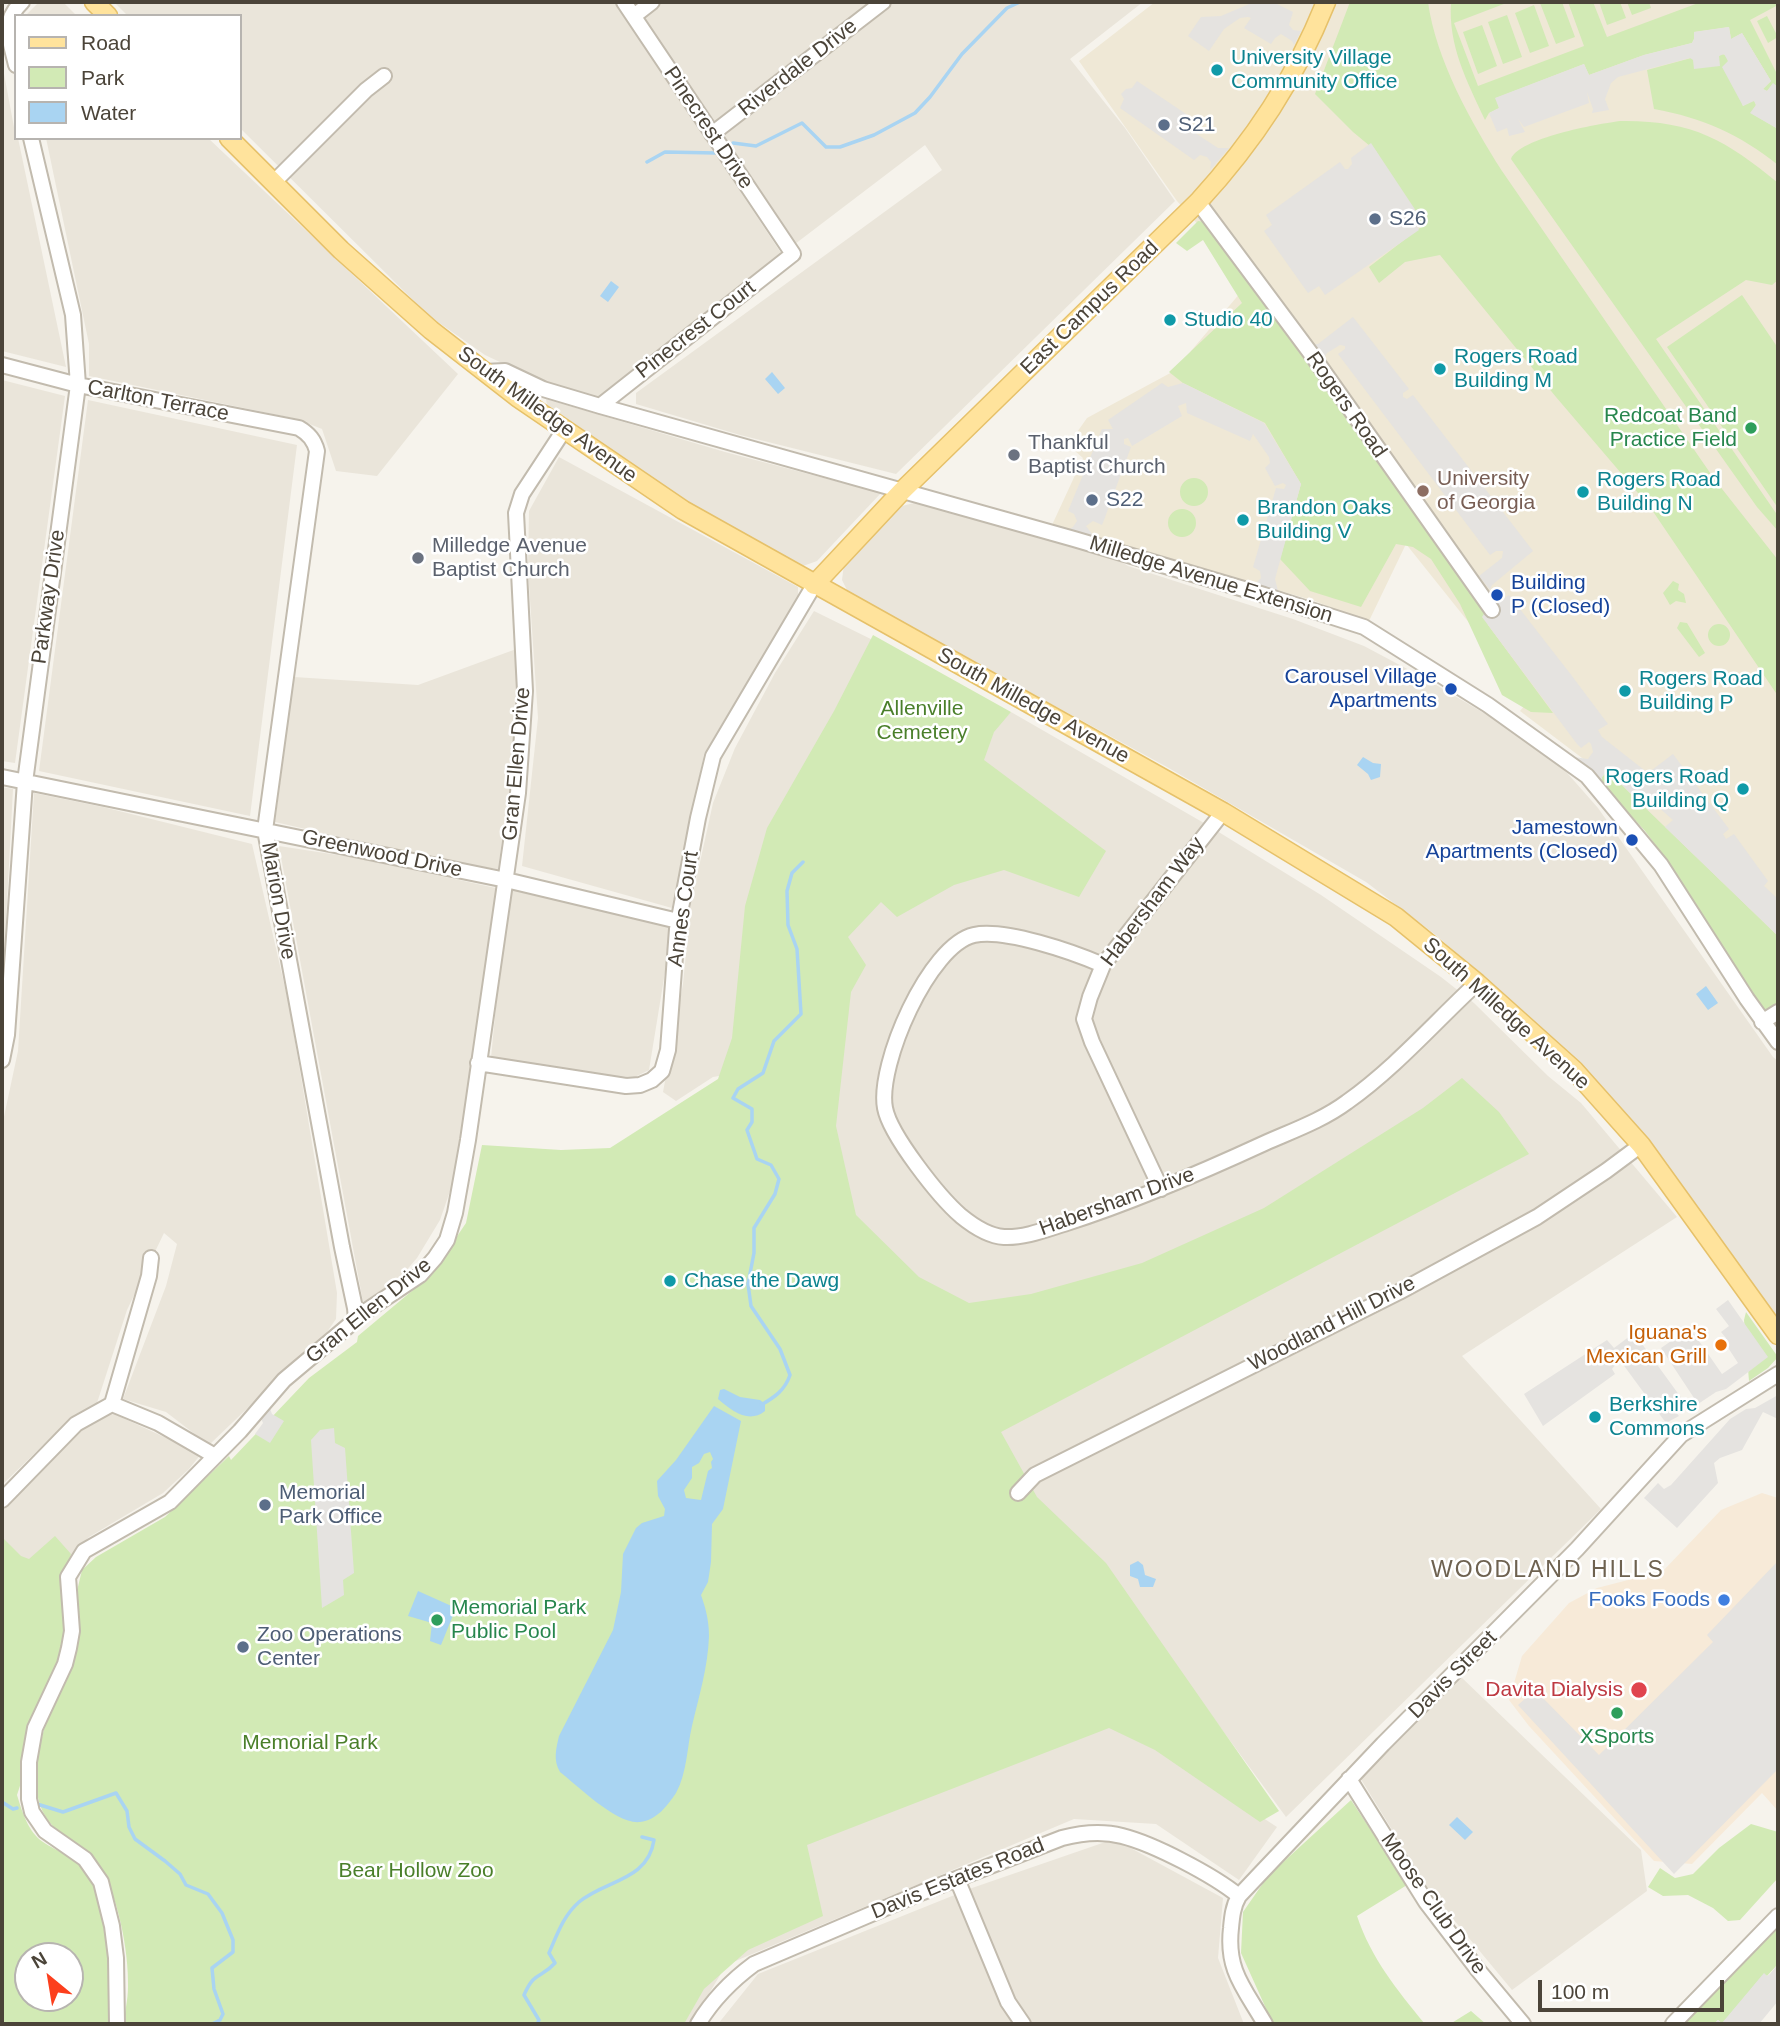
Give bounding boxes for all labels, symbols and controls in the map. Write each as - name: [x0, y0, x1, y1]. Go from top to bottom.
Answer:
- legend: [14, 14, 242, 140]
- street label: Riverdale Drive: [734, 14, 862, 122]
- text: Road: [81, 31, 131, 54]
- place label: University Village Community Office: [1231, 45, 1397, 95]
- street label: Pinecrest Drive: [658, 62, 758, 194]
- marker: University Village Community Office: [1209, 62, 1225, 78]
- text: Park: [81, 66, 124, 89]
- text: Water: [81, 101, 136, 124]
- place label: S21: [1178, 112, 1215, 138]
- marker: S21: [1156, 117, 1172, 133]
- place label: S26: [1389, 206, 1426, 232]
- marker: S26: [1367, 211, 1383, 227]
- street label: East Campus Road: [1016, 236, 1164, 380]
- street label: Pinecrest Court: [631, 276, 761, 384]
- place label: Studio 40: [1184, 307, 1273, 333]
- marker: Studio 40: [1162, 312, 1178, 328]
- street label: South Milledge Avenue: [452, 341, 642, 489]
- place label: Rogers Road Building M: [1454, 344, 1578, 394]
- street label: Rogers Road: [1300, 347, 1392, 463]
- marker: Rogers Road Building M: [1432, 361, 1448, 377]
- street label: Carlton Terrace: [85, 375, 231, 427]
- place label: Redcoat Band Practice Field: [1604, 403, 1737, 453]
- marker: Redcoat Band Practice Field: [1743, 420, 1759, 436]
- place label: Thankful Baptist Church: [1028, 430, 1166, 480]
- marker: Thankful Baptist Church: [1006, 447, 1022, 463]
- place label: University of Georgia: [1437, 466, 1535, 516]
- place label: Rogers Road Building N: [1597, 467, 1721, 517]
- marker: University of Georgia: [1415, 483, 1431, 499]
- marker: Rogers Road Building N: [1575, 484, 1591, 500]
- place label: S22: [1106, 487, 1143, 513]
- marker: S22: [1084, 492, 1100, 508]
- place label: Brandon Oaks Building V: [1257, 495, 1391, 545]
- marker: Brandon Oaks Building V: [1235, 512, 1251, 528]
- street label: Parkway Drive: [27, 528, 71, 666]
- street label: Milledge Avenue Extension: [1086, 531, 1336, 629]
- place label: Milledge Avenue Baptist Church: [432, 533, 587, 583]
- marker: Milledge Avenue Baptist Church: [410, 550, 426, 566]
- place label: Building P (Closed): [1511, 570, 1610, 620]
- marker: Building P (Closed): [1489, 587, 1505, 603]
- street label: South Milledge Avenue: [933, 643, 1133, 769]
- place label: Carousel Village Apartments: [1284, 664, 1437, 714]
- place label: Rogers Road Building P: [1639, 666, 1763, 716]
- marker: Carousel Village Apartments: [1443, 681, 1459, 697]
- marker: Rogers Road Building P: [1617, 683, 1633, 699]
- street label: Gran Ellen Drive: [498, 686, 536, 842]
- park label: Allenville Cemetery: [876, 696, 968, 746]
- place label: Rogers Road Building Q: [1605, 764, 1729, 814]
- marker: Rogers Road Building Q: [1735, 781, 1751, 797]
- place label: Jamestown Apartments (Closed): [1425, 815, 1618, 865]
- street label: Greenwood Drive: [299, 825, 465, 883]
- street label: Habersham Way: [1096, 832, 1210, 972]
- marker: Jamestown Apartments (Closed): [1624, 832, 1640, 848]
- street label: Marion Drive: [255, 840, 301, 962]
- street label: Annes Court: [663, 849, 705, 969]
- street label: South Milledge Avenue: [1417, 933, 1595, 1095]
- street label: Habersham Drive: [1036, 1162, 1198, 1242]
- street label: Gran Ellen Drive: [301, 1253, 437, 1369]
- place label: Chase the Dawg: [684, 1268, 839, 1294]
- street label: Woodland Hill Drive: [1244, 1271, 1420, 1377]
- marker: Chase the Dawg: [662, 1273, 678, 1289]
- place label: Iguana's Mexican Grill: [1586, 1320, 1707, 1370]
- marker: Iguana's Mexican Grill: [1713, 1337, 1729, 1353]
- place label: Berkshire Commons: [1609, 1392, 1705, 1442]
- marker: Berkshire Commons: [1587, 1409, 1603, 1425]
- place label: Memorial Park Office: [279, 1480, 382, 1530]
- marker: Memorial Park Office: [257, 1497, 273, 1513]
- district label: WOODLAND HILLS: [1433, 1557, 1663, 1585]
- place label: Fooks Foods: [1589, 1587, 1710, 1613]
- marker: Fooks Foods: [1716, 1592, 1732, 1608]
- place label: Memorial Park Public Pool: [451, 1595, 586, 1645]
- marker: Memorial Park Public Pool: [429, 1612, 445, 1628]
- place label: Zoo Operations Center: [257, 1622, 402, 1672]
- street label: Davis Street: [1404, 1626, 1502, 1724]
- marker: Zoo Operations Center: [235, 1639, 251, 1655]
- place label: Davita Dialysis: [1485, 1677, 1623, 1703]
- marker: Davita Dialysis: [1629, 1680, 1649, 1700]
- marker: XSports: [1609, 1705, 1625, 1721]
- place label: XSports: [1580, 1724, 1654, 1750]
- park label: Memorial Park: [242, 1730, 378, 1756]
- street label: Moose Club Drive: [1375, 1828, 1491, 1980]
- street label: Davis Estates Road: [868, 1833, 1048, 1925]
- park label: Bear Hollow Zoo: [338, 1858, 494, 1884]
- north arrow: [14, 1942, 84, 2012]
- text: N: [28, 1948, 50, 1973]
- scale bar: [1542, 1966, 1728, 2010]
- text: 100 m: [1551, 1980, 1609, 2003]

